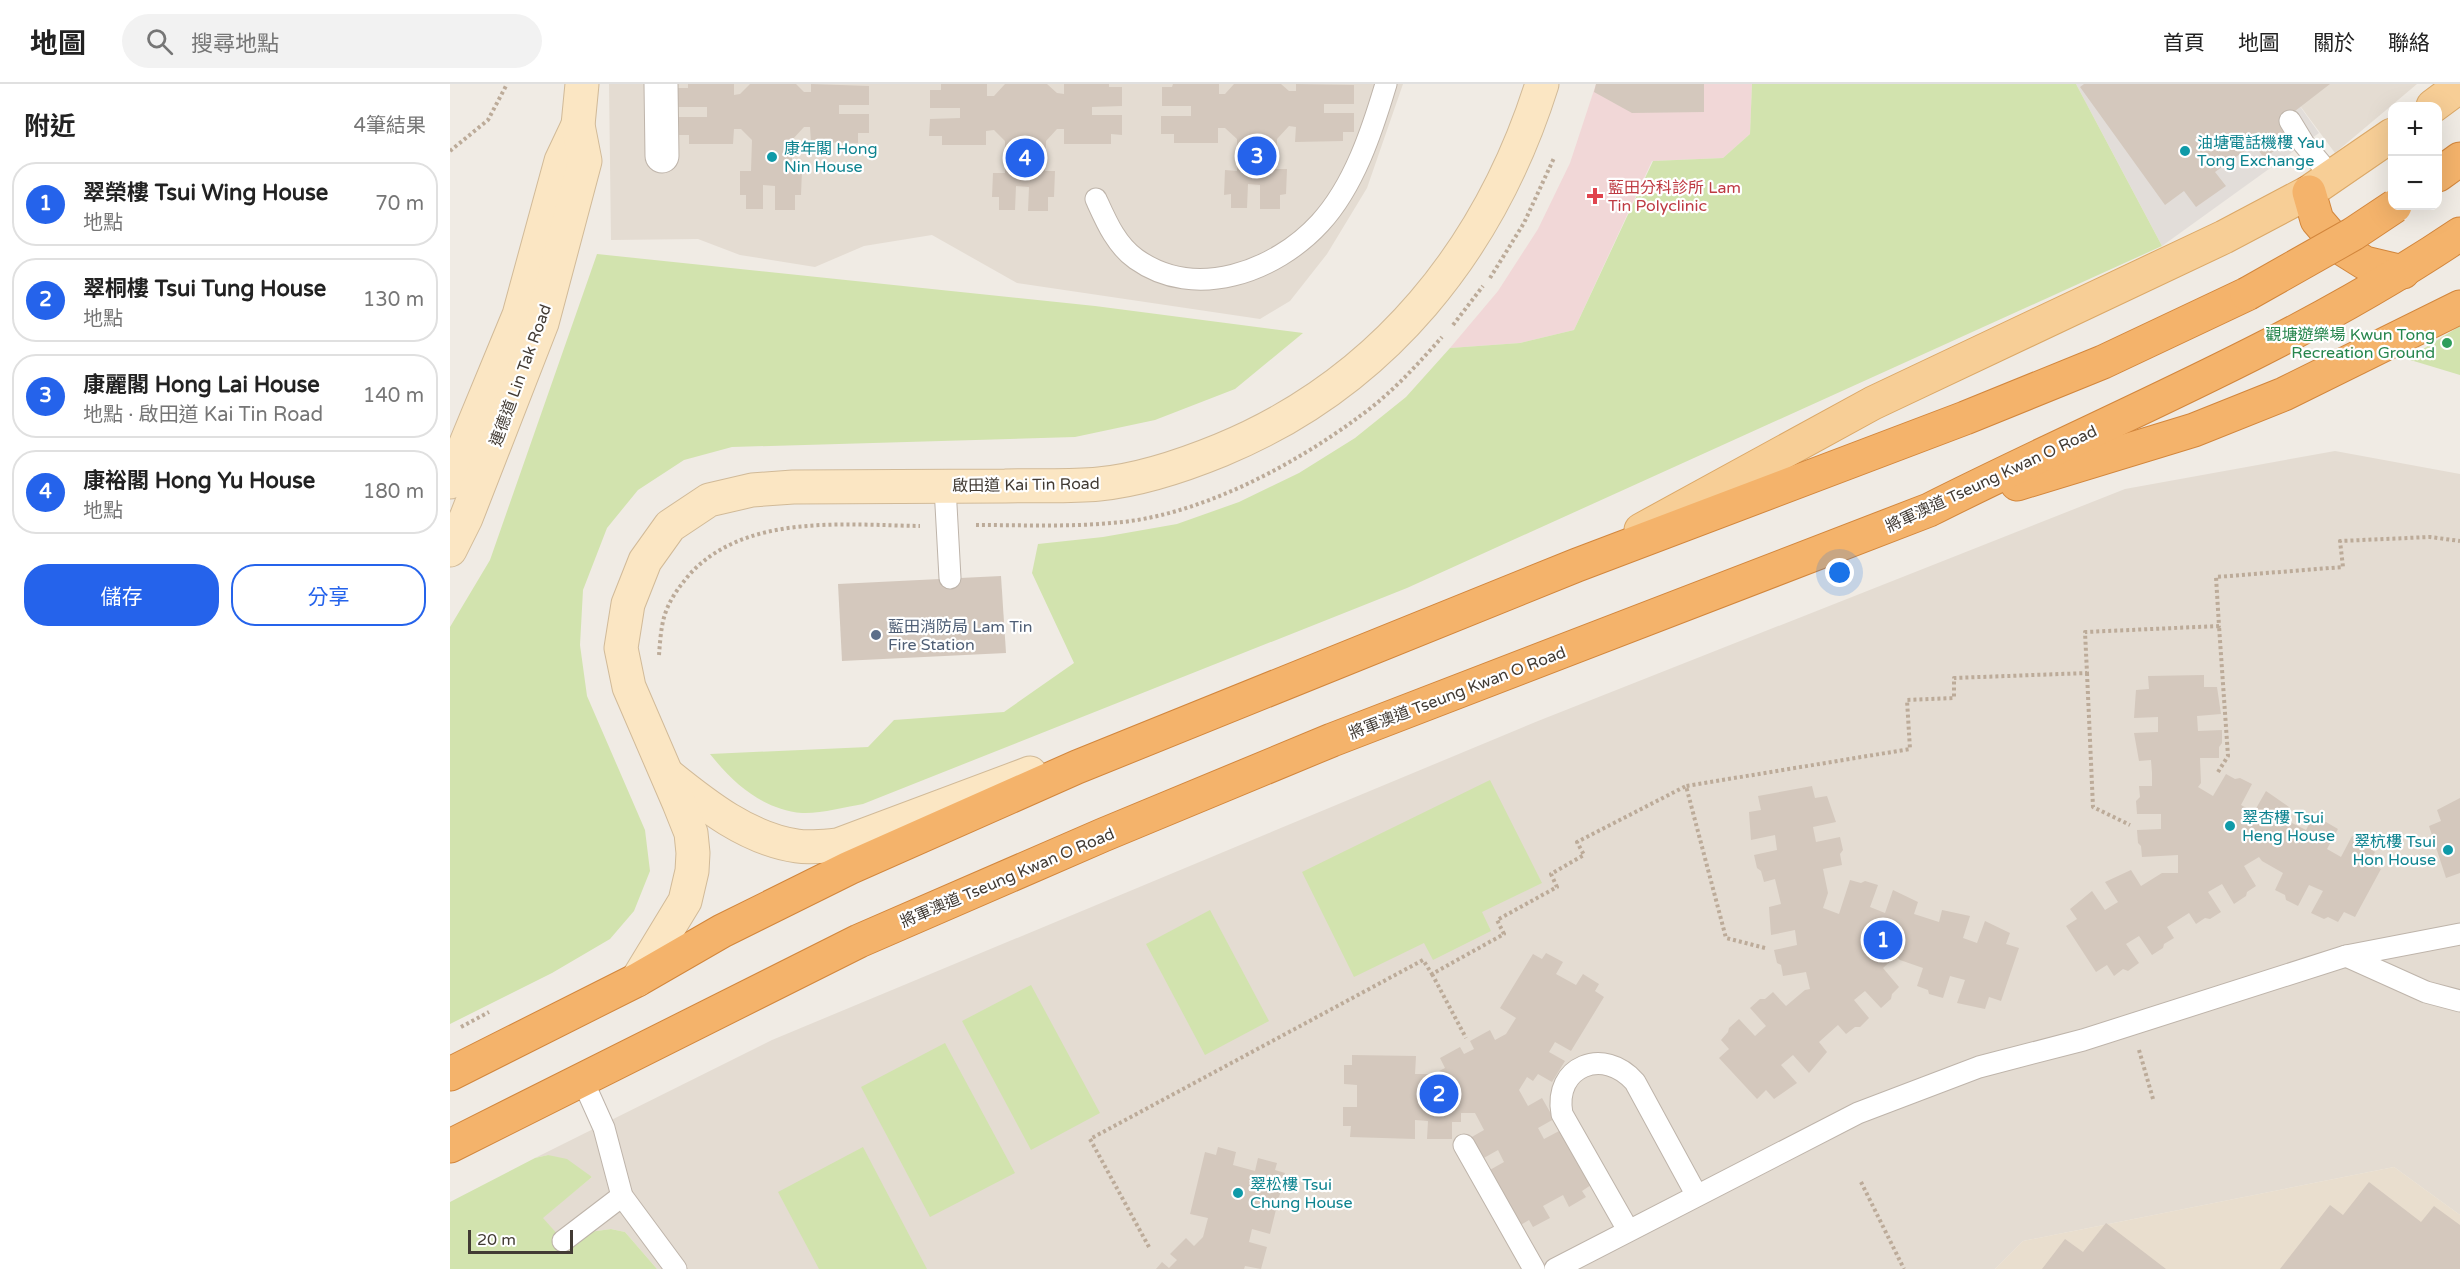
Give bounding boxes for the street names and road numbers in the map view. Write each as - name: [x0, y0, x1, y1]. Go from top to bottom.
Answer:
- street label: 連德道 Lin Tak Road: [486, 302, 556, 449]
- street label: 將軍澳道 Tseung Kwan O Road: [1883, 421, 2100, 537]
- street label: 啟田道 Kai Tin Road: [952, 474, 1100, 496]
- street label: 將軍澳道 Tseung Kwan O Road: [1346, 642, 1569, 744]
- street label: 將軍澳道 Tseung Kwan O Road: [897, 824, 1117, 932]

